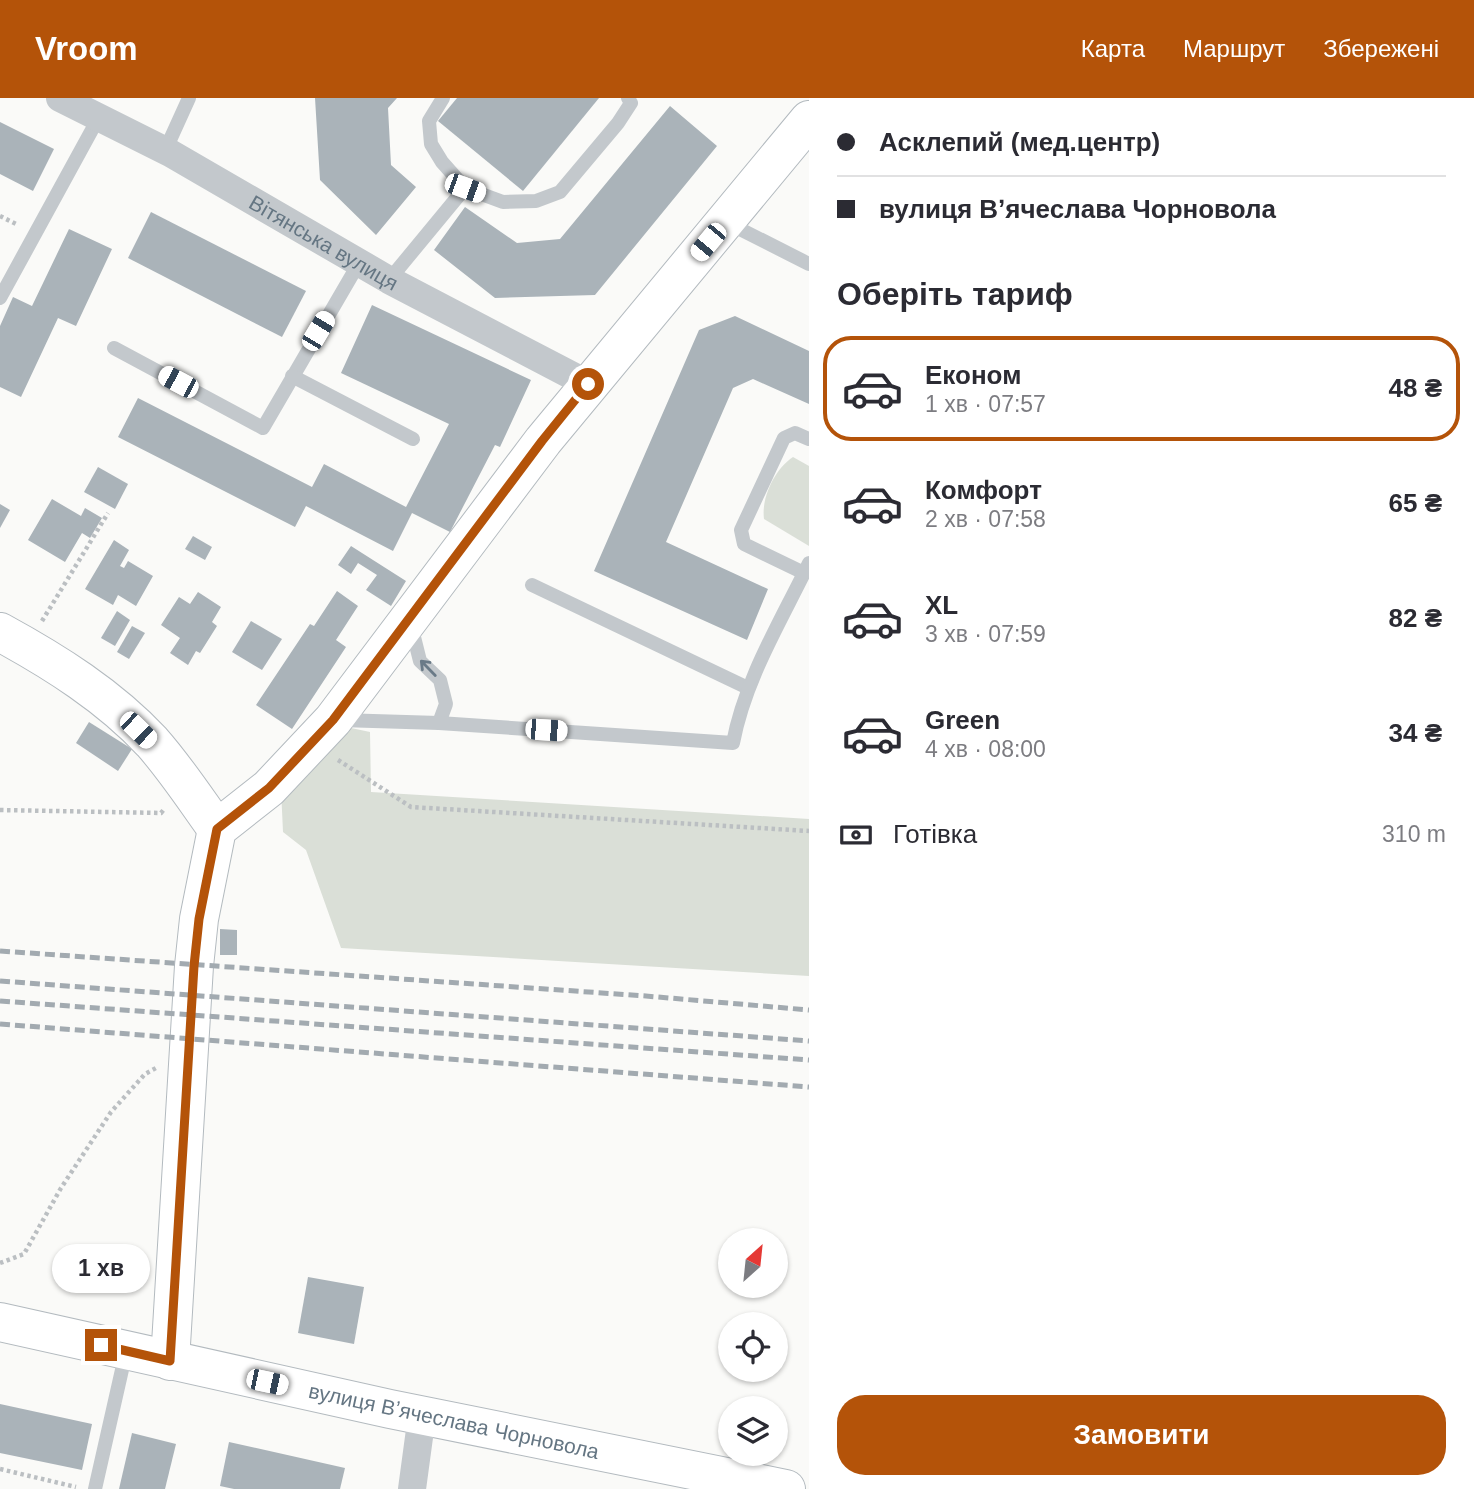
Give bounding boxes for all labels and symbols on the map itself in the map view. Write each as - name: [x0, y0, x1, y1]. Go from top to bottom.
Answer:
- car: [442, 171, 489, 205]
- street label: Вітянська вулиця: [246, 190, 402, 294]
- car: [687, 219, 730, 265]
- car: [299, 308, 338, 354]
- car: [155, 363, 202, 401]
- route start: [572, 368, 604, 400]
- one-way arrow: [420, 659, 437, 676]
- car: [116, 708, 161, 752]
- car: [525, 718, 568, 742]
- north arrow: [718, 1228, 788, 1298]
- callout: 1 хв: [52, 1244, 150, 1292]
- route end: [85, 1329, 117, 1361]
- car: [245, 1367, 290, 1397]
- street label: вулиця Вʼячеслава Чорновола: [307, 1379, 602, 1463]

